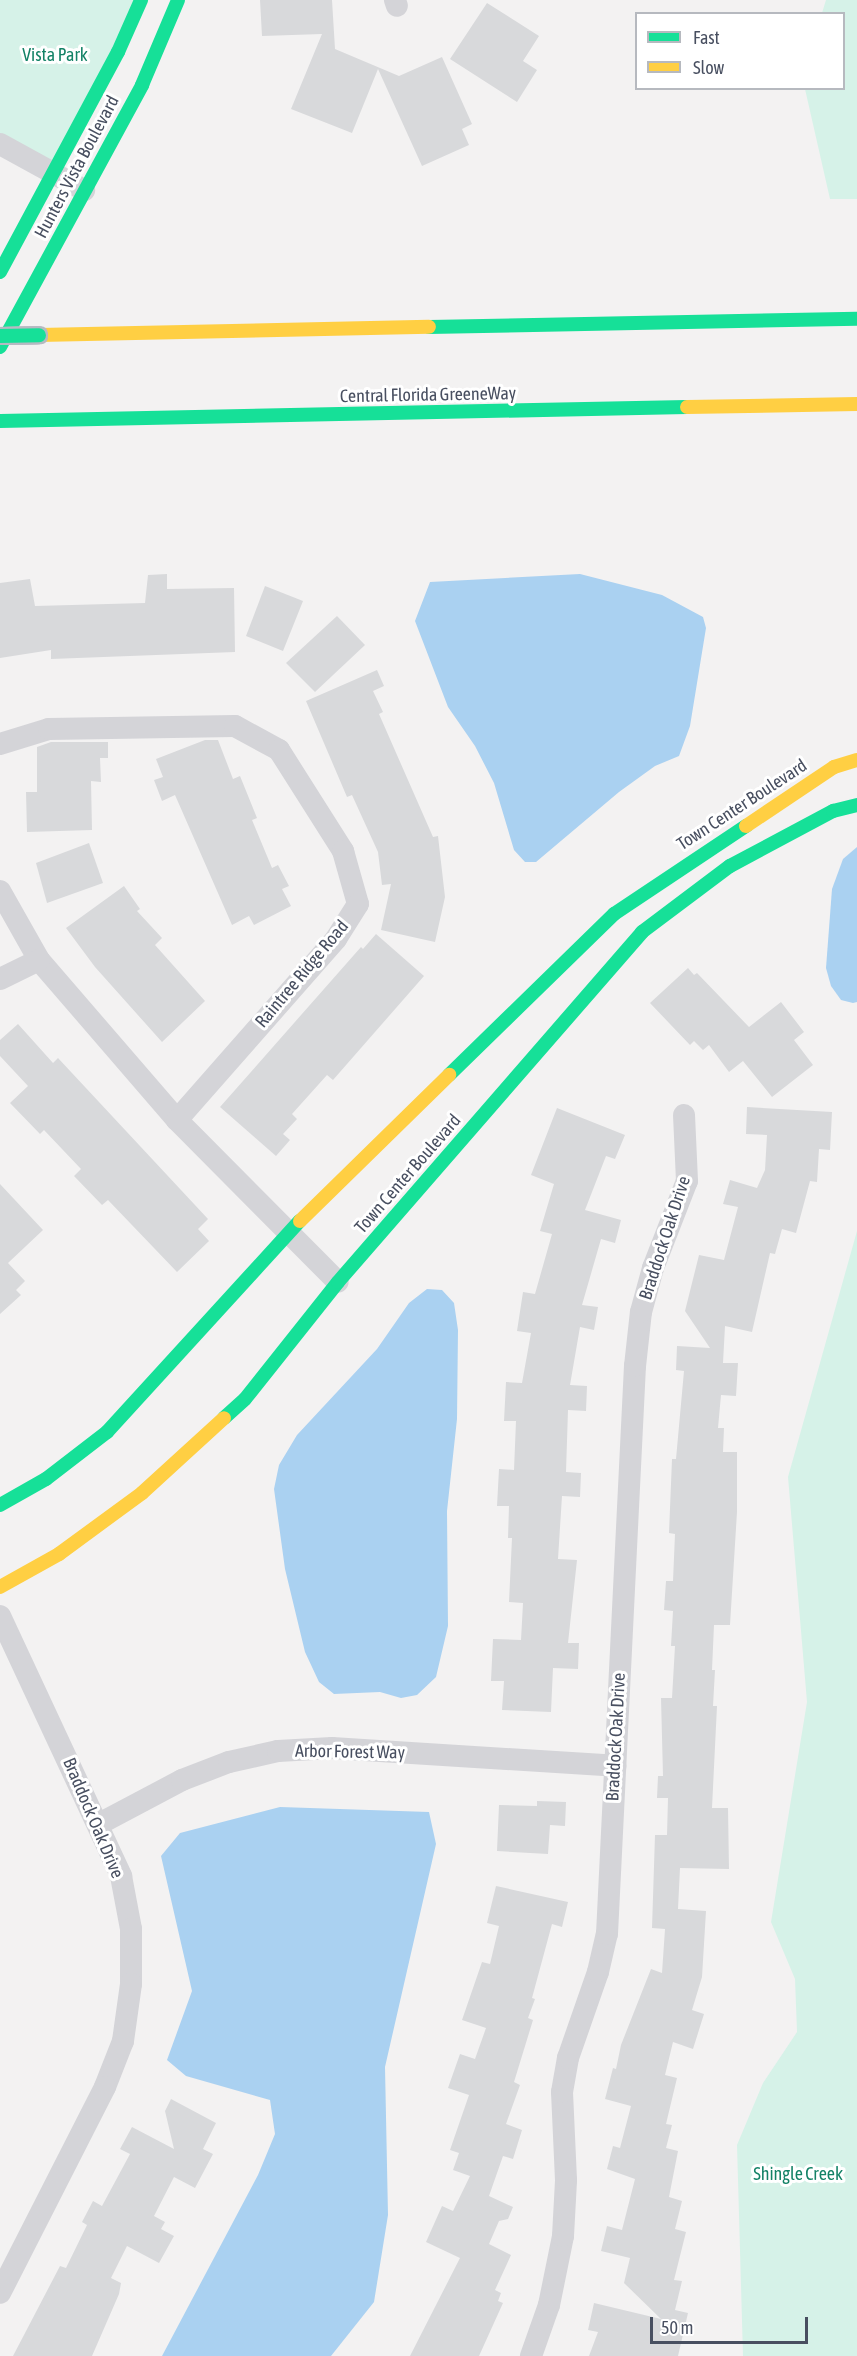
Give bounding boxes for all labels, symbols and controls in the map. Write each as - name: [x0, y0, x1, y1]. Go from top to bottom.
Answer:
- legend: [635, 12, 845, 90]
- text: Fast: [693, 27, 720, 48]
- park label: Vista Park: [22, 44, 88, 66]
- text: Slow: [693, 57, 724, 78]
- street label: Hunters Vista Boulevard: [30, 92, 124, 242]
- street label: Central Florida GreeneWay: [340, 383, 516, 407]
- street label: Town Center Boulevard: [673, 755, 811, 855]
- street label: Raintree Ridge Road: [251, 916, 353, 1032]
- street label: Town Center Boulevard: [350, 1110, 466, 1238]
- street label: Braddock Oak Drive: [635, 1173, 695, 1303]
- street label: Braddock Oak Drive: [602, 1672, 630, 1802]
- street label: Arbor Forest Way: [295, 1740, 405, 1764]
- street label: Braddock Oak Drive: [58, 1755, 128, 1881]
- park label: Shingle Creek: [753, 2163, 843, 2185]
- scale bar: [653, 2305, 810, 2343]
- text: 50 m: [661, 2317, 693, 2338]

